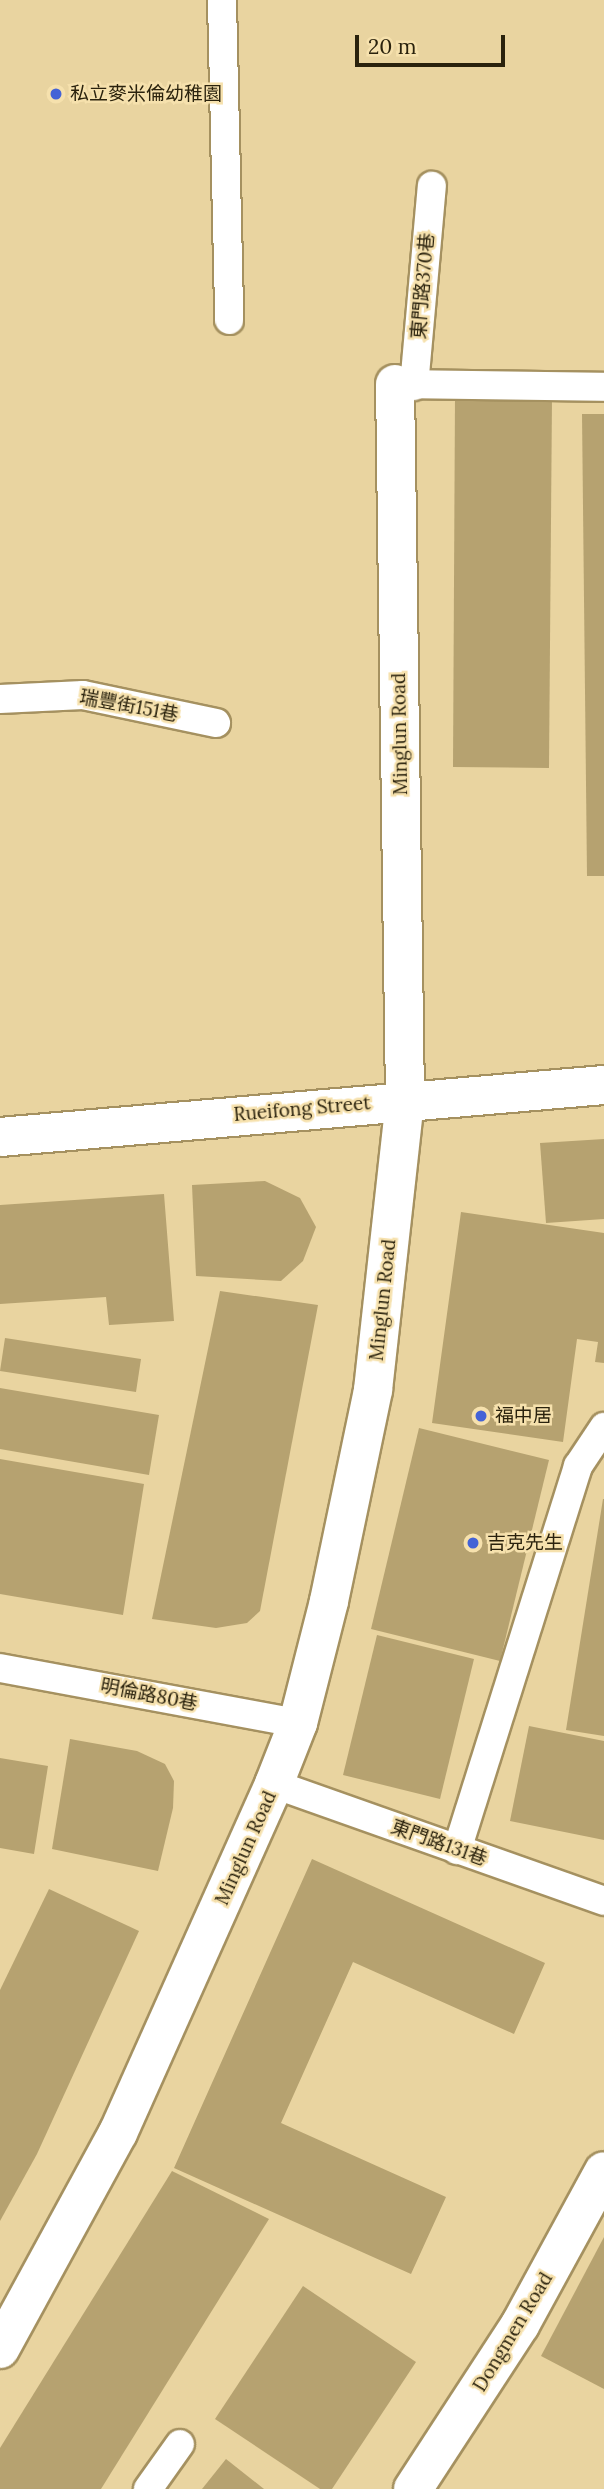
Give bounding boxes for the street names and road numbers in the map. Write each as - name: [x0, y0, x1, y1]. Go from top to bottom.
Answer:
- street label: 東門路370巷: [407, 232, 439, 340]
- street label: Minglun Road: [388, 673, 412, 795]
- street label: 瑞豐街151巷: [78, 685, 180, 727]
- street label: Rueifong Street: [233, 1092, 371, 1126]
- street label: Minglun Road: [365, 1238, 401, 1362]
- street label: 明倫路80巷: [98, 1674, 200, 1716]
- street label: Minglun Road: [211, 1787, 281, 1909]
- street label: 東門路131巷: [388, 1815, 490, 1871]
- street label: Dongmen Road: [468, 2268, 558, 2396]

